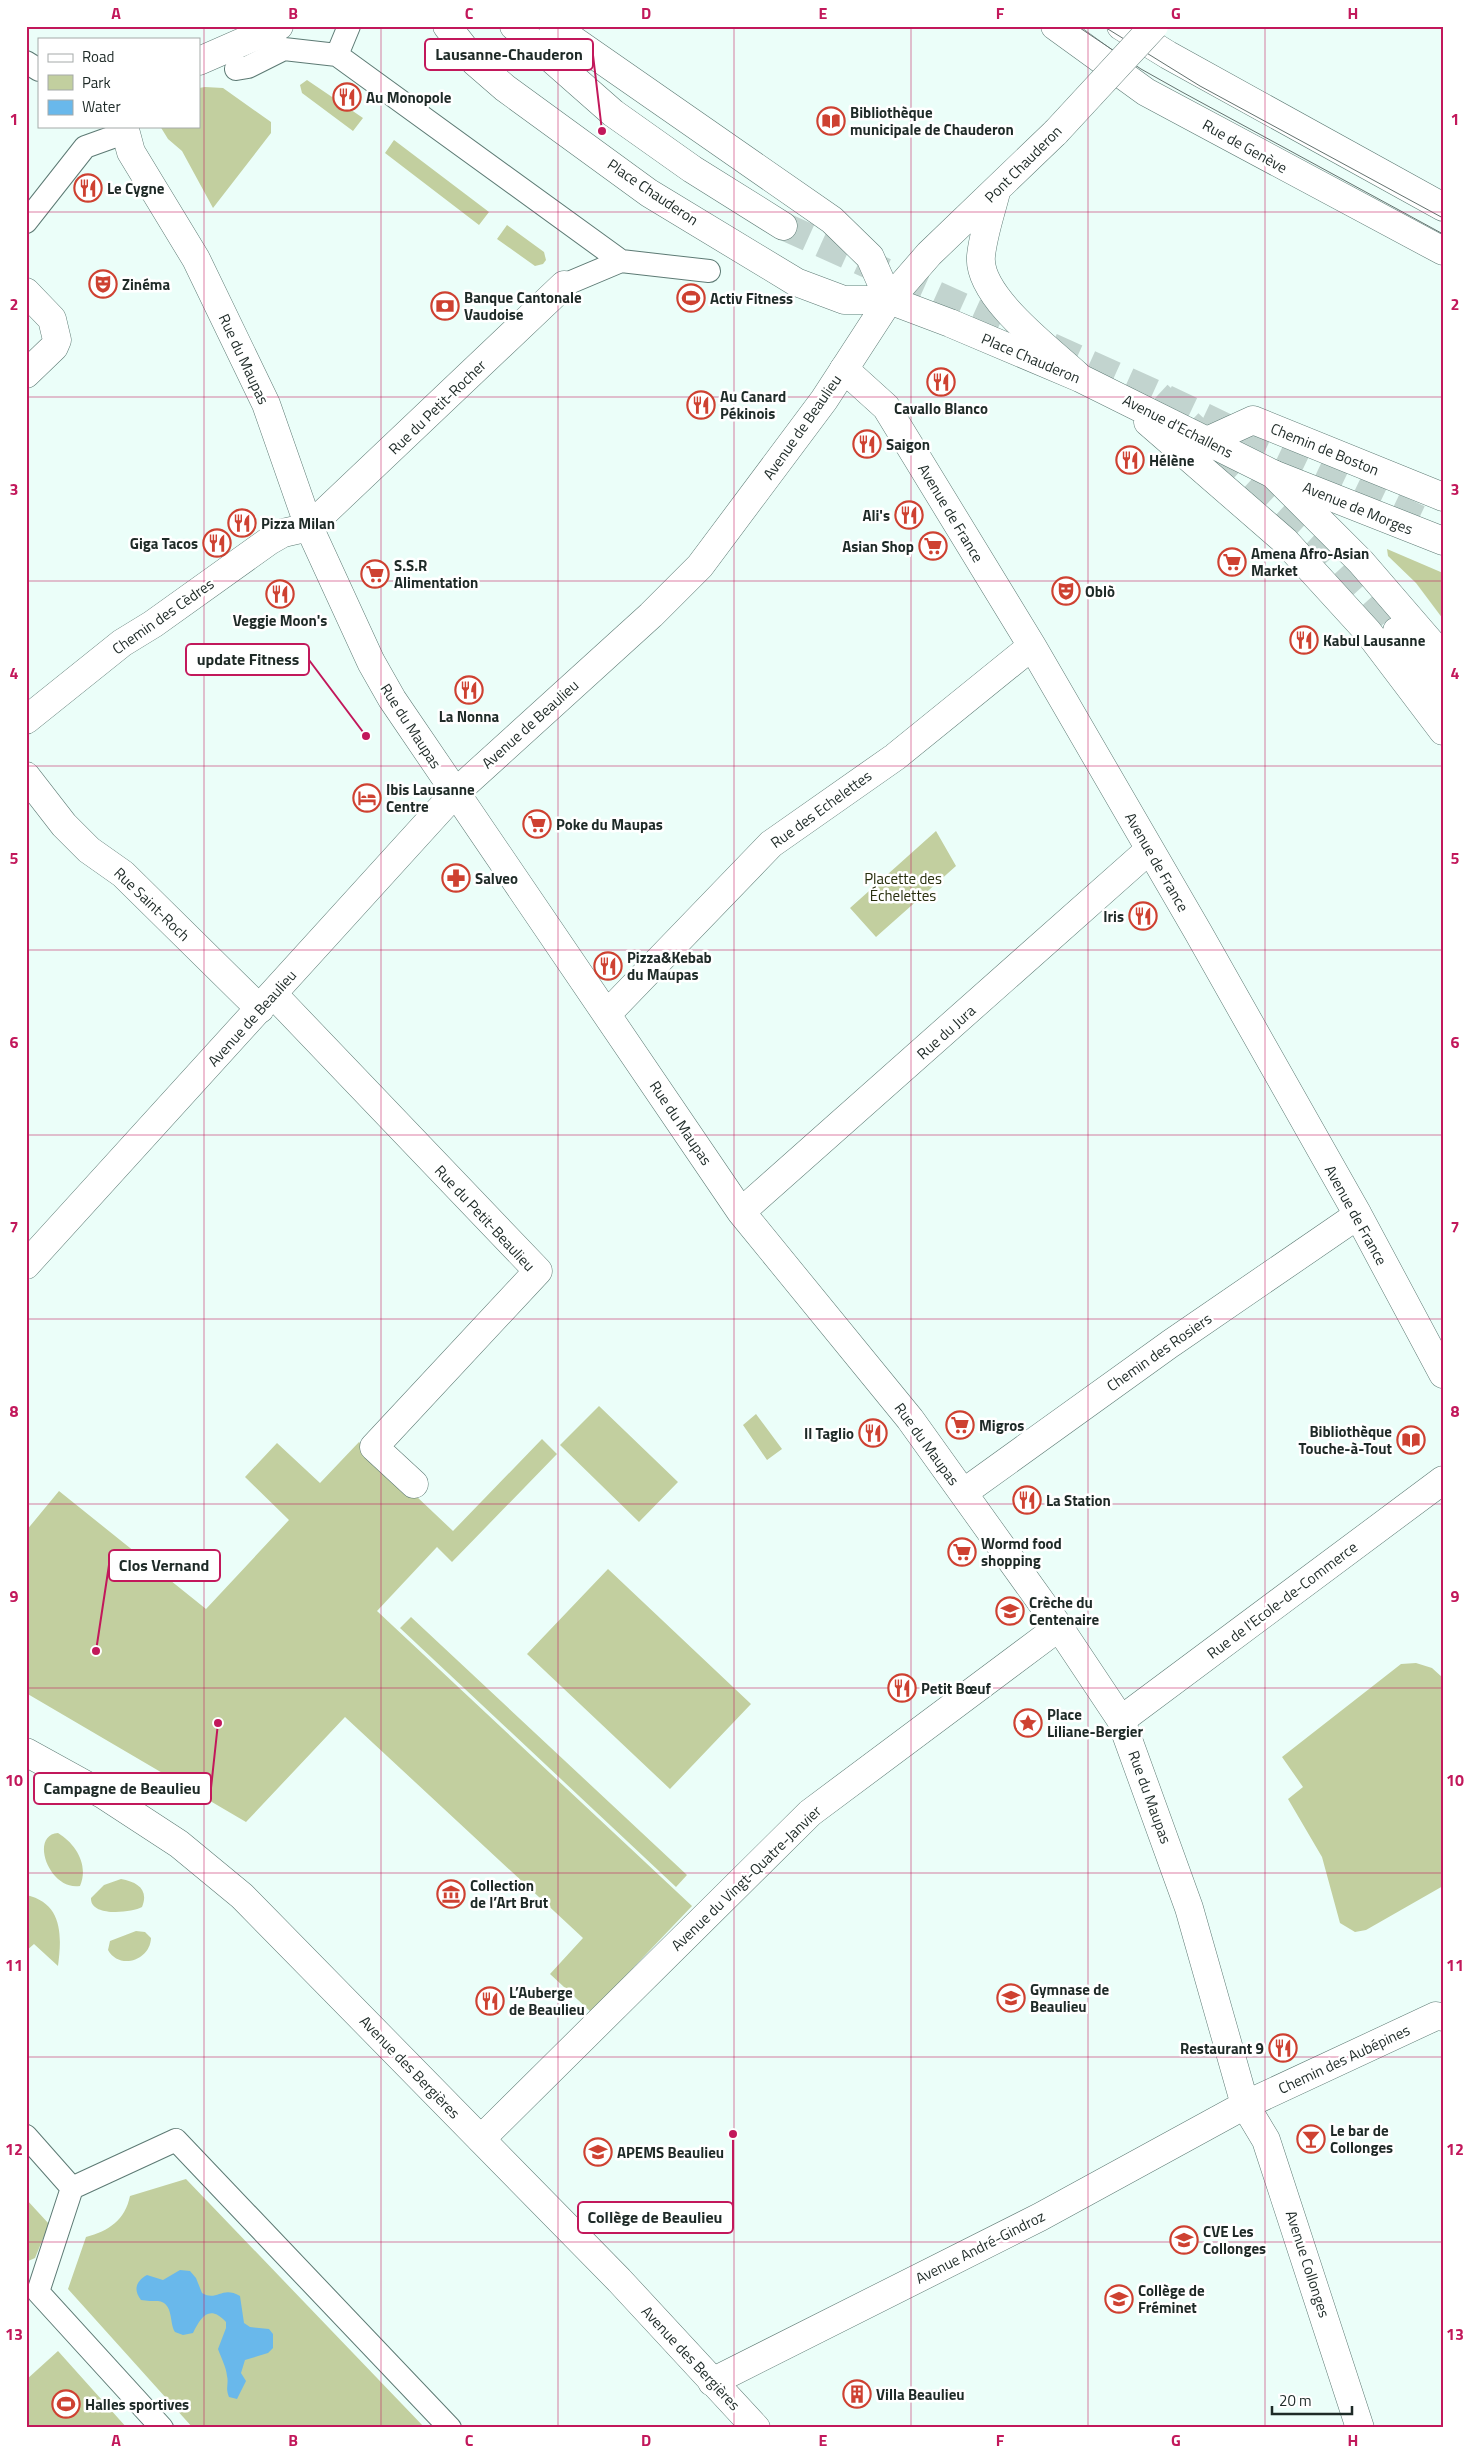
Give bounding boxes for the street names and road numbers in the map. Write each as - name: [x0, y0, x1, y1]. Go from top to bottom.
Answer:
- street label: Rue de Genève: [1198, 113, 1292, 179]
- street label: Pont Chauderon: [979, 120, 1067, 208]
- street label: Place Chauderon: [603, 153, 703, 231]
- street label: Rue du Maupas: [213, 310, 275, 408]
- street label: Place Chauderon: [978, 327, 1084, 389]
- street label: Rue du Petit-Rocher: [383, 354, 491, 460]
- street label: Avenue de Beaulieu: [757, 370, 847, 484]
- street label: Avenue d'Echallens: [1119, 388, 1237, 464]
- street label: Chemin de Boston: [1267, 417, 1383, 481]
- street label: Avenue de France: [912, 459, 990, 567]
- street label: Avenue de Morges: [1300, 475, 1416, 541]
- street label: Chemin des Cèdres: [107, 572, 219, 660]
- street label: Avenue de Beaulieu: [476, 674, 584, 774]
- street label: Rue du Maupas: [375, 679, 447, 773]
- street label: Rue des Echelettes: [766, 764, 876, 854]
- street label: Avenue de France: [1119, 808, 1195, 916]
- street label: Rue Saint-Roch: [109, 862, 195, 946]
- street label: Avenue de Beaulieu: [202, 964, 302, 1072]
- street label: Rue du Jura: [911, 999, 981, 1065]
- street label: Rue du Maupas: [644, 1076, 718, 1170]
- street label: Rue du Petit-Beaulieu: [429, 1160, 541, 1276]
- street label: Avenue de France: [1319, 1161, 1393, 1269]
- street label: Chemin des Rosiers: [1102, 1307, 1216, 1397]
- street label: Rue du Maupas: [889, 1398, 965, 1490]
- street label: Rue de l'Ecole-de-Commerce: [1202, 1536, 1362, 1664]
- street label: Rue du Maupas: [1122, 1747, 1178, 1847]
- street label: Avenue du Vingt-Quatre-Janvier: [666, 1800, 826, 1956]
- street label: Avenue des Bergières: [354, 2010, 466, 2124]
- street label: Chemin des Aubépines: [1274, 2018, 1414, 2100]
- street label: Avenue André-Gindroz: [911, 2204, 1049, 2290]
- street label: Avenue Collonges: [1280, 2208, 1336, 2321]
- street label: Avenue des Bergières: [636, 2300, 746, 2416]

